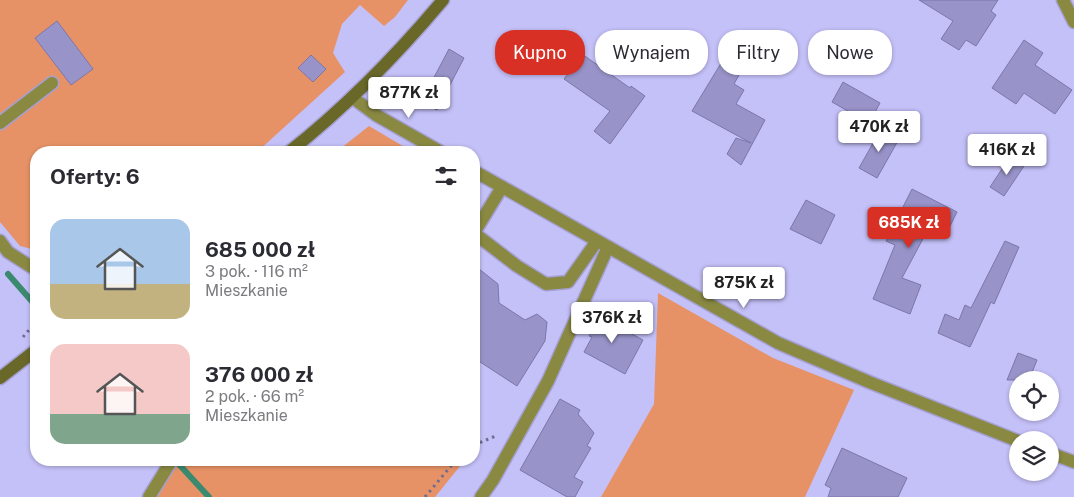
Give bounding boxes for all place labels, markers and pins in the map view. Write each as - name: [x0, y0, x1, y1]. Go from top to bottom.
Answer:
- pin: 877K zł: [363, 76, 455, 119]
- pin: 470K zł: [833, 110, 925, 153]
- pin: 416K zł: [961, 134, 1053, 176]
- pin: 685K zł: [863, 206, 955, 249]
- pin: 875K zł: [698, 266, 790, 309]
- pin: 376K zł: [566, 302, 658, 344]

